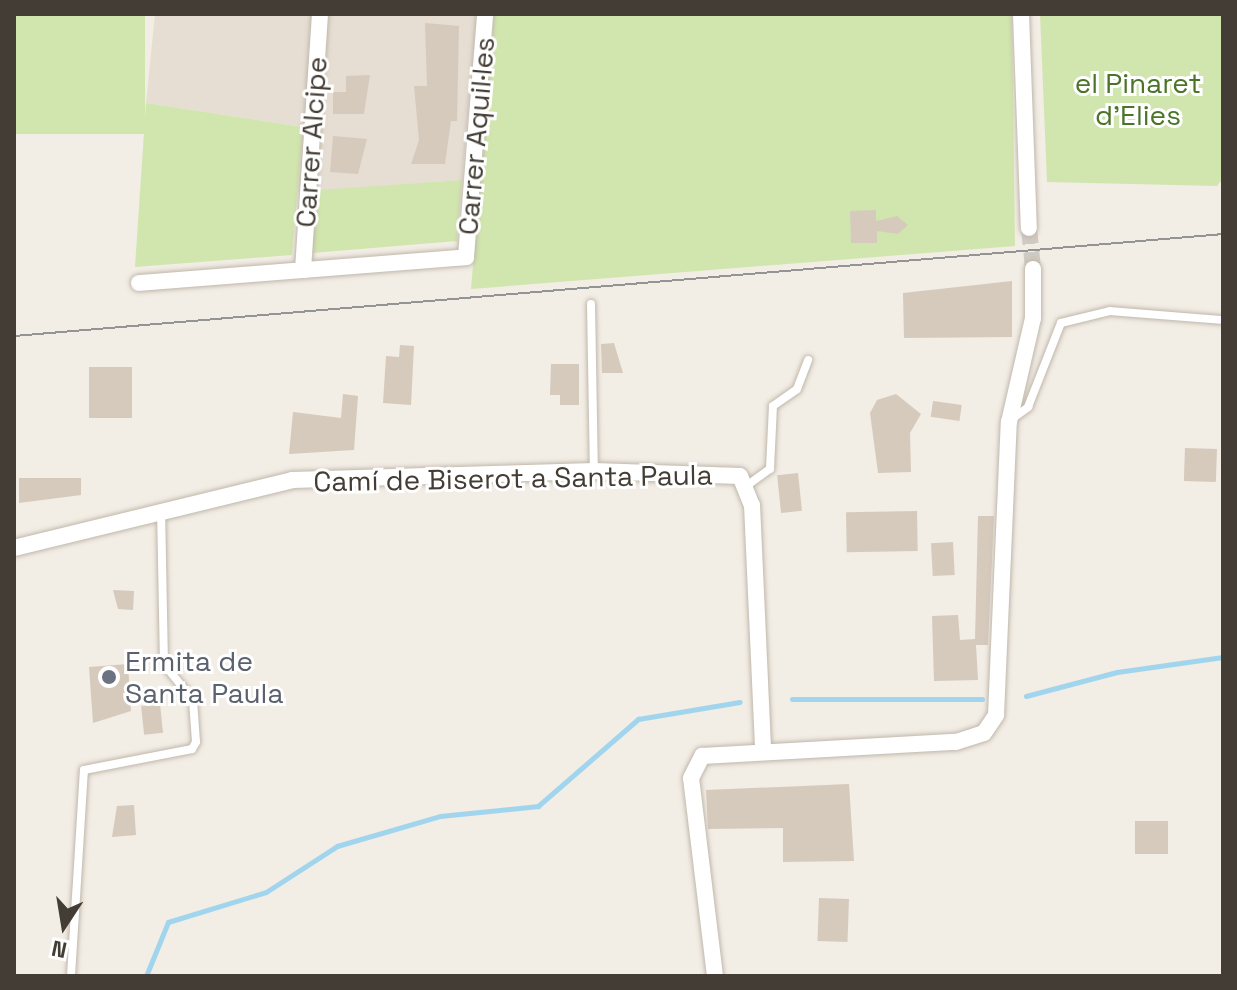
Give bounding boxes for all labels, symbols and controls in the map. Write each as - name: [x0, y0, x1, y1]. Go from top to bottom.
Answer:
- street label: Carrer Aquil·les: [451, 35, 501, 237]
- street label: Carrer Alcipe: [288, 55, 334, 229]
- park label: el Pinaret d'Elies: [1075, 66, 1201, 132]
- street label: Camí de Biserot a Santa Paula: [313, 458, 713, 498]
- place label: Ermita de Santa Paula: [125, 644, 283, 710]
- marker: Ermita de Santa Paula: [100, 668, 118, 686]
- north arrow: [24, 886, 104, 966]
- text: N: [49, 934, 69, 965]

